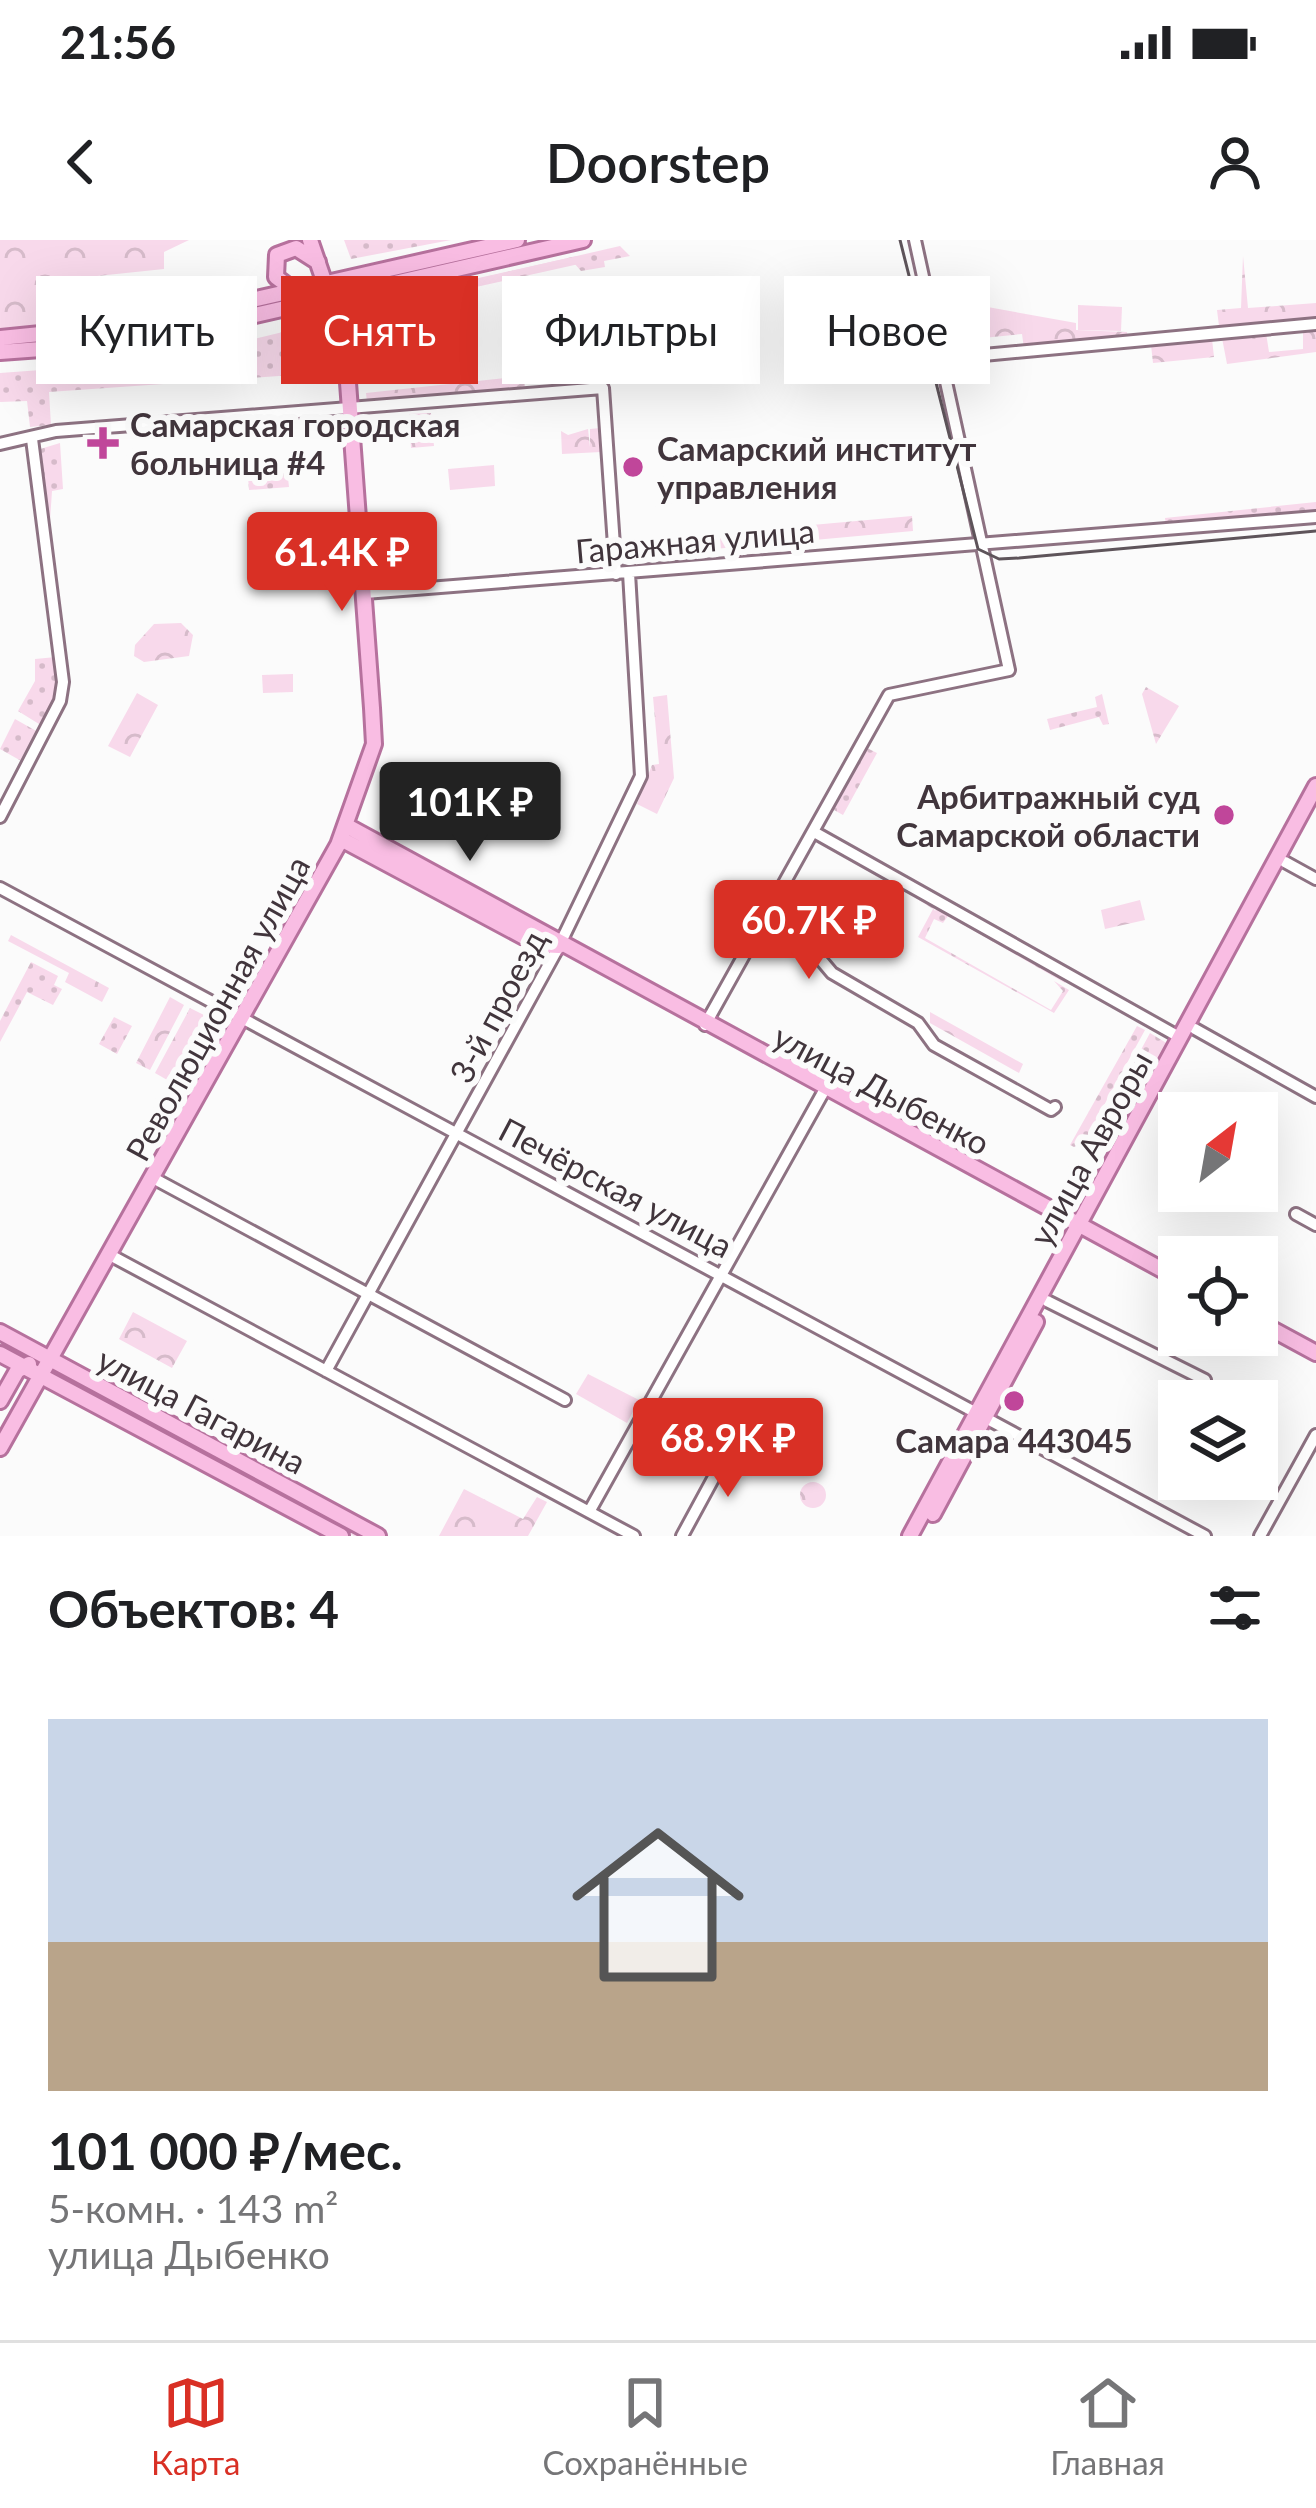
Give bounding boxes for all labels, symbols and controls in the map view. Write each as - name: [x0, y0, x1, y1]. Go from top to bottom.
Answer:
- text: 21:56: [60, 15, 176, 69]
- icon: back: [48, 129, 114, 195]
- icon: person: [1202, 129, 1268, 195]
- text: Doorstep: [546, 130, 770, 195]
- chip: Купить: [36, 276, 257, 384]
- chip: Снять: [281, 276, 478, 384]
- chip: Фильтры: [502, 276, 760, 384]
- chip: Новое: [784, 276, 990, 384]
- place label: Самарская городская больница #4: [130, 404, 460, 482]
- marker: Самарская городская больница #4: [87, 427, 119, 459]
- place label: Самарский институт управления: [657, 428, 976, 506]
- marker: Самарский институт управления: [620, 454, 646, 480]
- street label: Гаражная улица: [574, 510, 816, 570]
- pin: 61.4K ₽: [231, 512, 453, 614]
- text: 61.4K ₽: [274, 528, 410, 574]
- pin: 101K ₽: [372, 762, 568, 864]
- place label: Арбитражный суд Самарской области: [896, 776, 1200, 854]
- text: 101K ₽: [407, 778, 533, 824]
- marker: Арбитражный суд Самарской области: [1211, 802, 1237, 828]
- street label: Революционная улица: [117, 849, 317, 1167]
- pin: 60.7K ₽: [698, 880, 920, 982]
- text: 60.7K ₽: [741, 896, 877, 942]
- street label: 3-й проезд: [440, 923, 554, 1089]
- street label: улица Дыбенко: [767, 1015, 997, 1163]
- street label: улица Авроры: [1020, 1044, 1160, 1252]
- north arrow: [1158, 1092, 1278, 1212]
- map controls: [1158, 1092, 1278, 1500]
- street label: Печёрская улица: [493, 1109, 739, 1265]
- button: locate: [1158, 1236, 1278, 1356]
- street label: улица Гагарина: [91, 1338, 313, 1482]
- button: layers: [1158, 1380, 1278, 1500]
- marker: Самара 443045: [1001, 1388, 1027, 1414]
- pin: 68.9K ₽: [617, 1398, 839, 1500]
- text: 68.9K ₽: [660, 1414, 796, 1460]
- place label: Самара 443045: [895, 1420, 1133, 1460]
- icon: filters: [1202, 1575, 1268, 1641]
- text: Объектов: 4: [48, 1578, 339, 1639]
- icon: home: [550, 1797, 766, 2013]
- text: 101 000 ₽/мес.: [48, 2120, 403, 2181]
- text: 5-комн. · 143 m²: [48, 2185, 338, 2231]
- text: улица Дыбенко: [48, 2231, 330, 2277]
- tab: Карта: [151, 2370, 240, 2482]
- tab: Сохранённые: [543, 2370, 748, 2482]
- tab: Главная: [1050, 2370, 1165, 2482]

